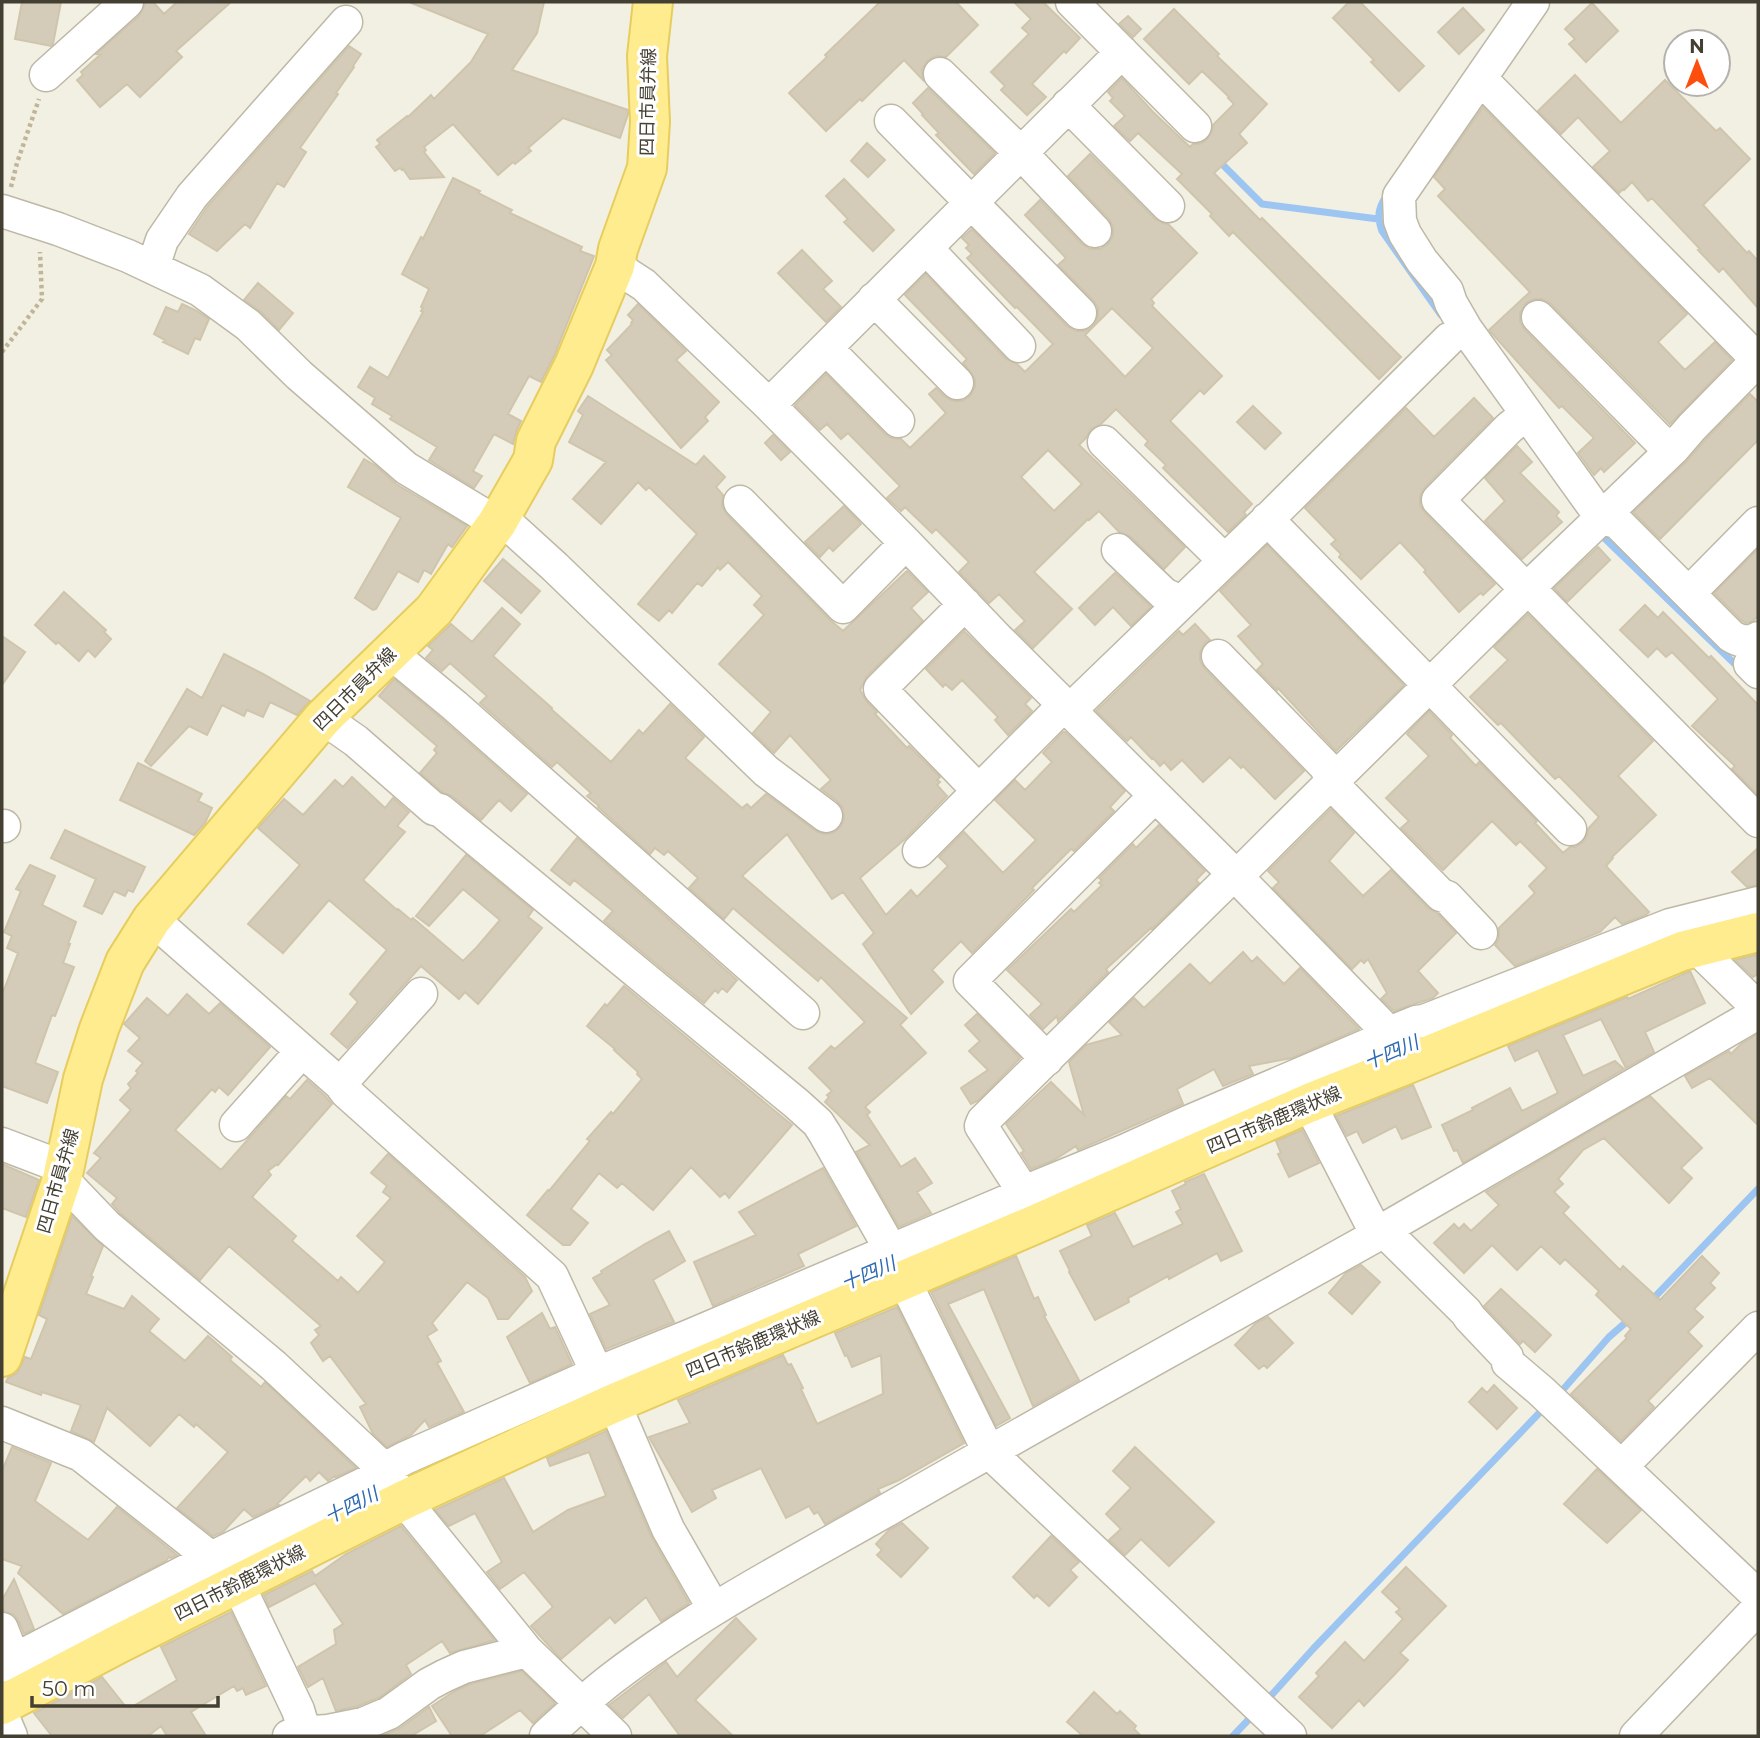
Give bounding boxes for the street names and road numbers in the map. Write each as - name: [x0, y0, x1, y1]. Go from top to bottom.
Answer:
- street label: 四日市員弁線: [636, 48, 660, 156]
- street label: 四日市員弁線: [309, 643, 401, 735]
- street label: 四日市鈴鹿環状線: [1203, 1082, 1345, 1158]
- street label: 四日市員弁線: [33, 1126, 83, 1236]
- street label: 四日市鈴鹿環状線: [682, 1306, 824, 1382]
- street label: 四日市鈴鹿環状線: [171, 1541, 309, 1625]

